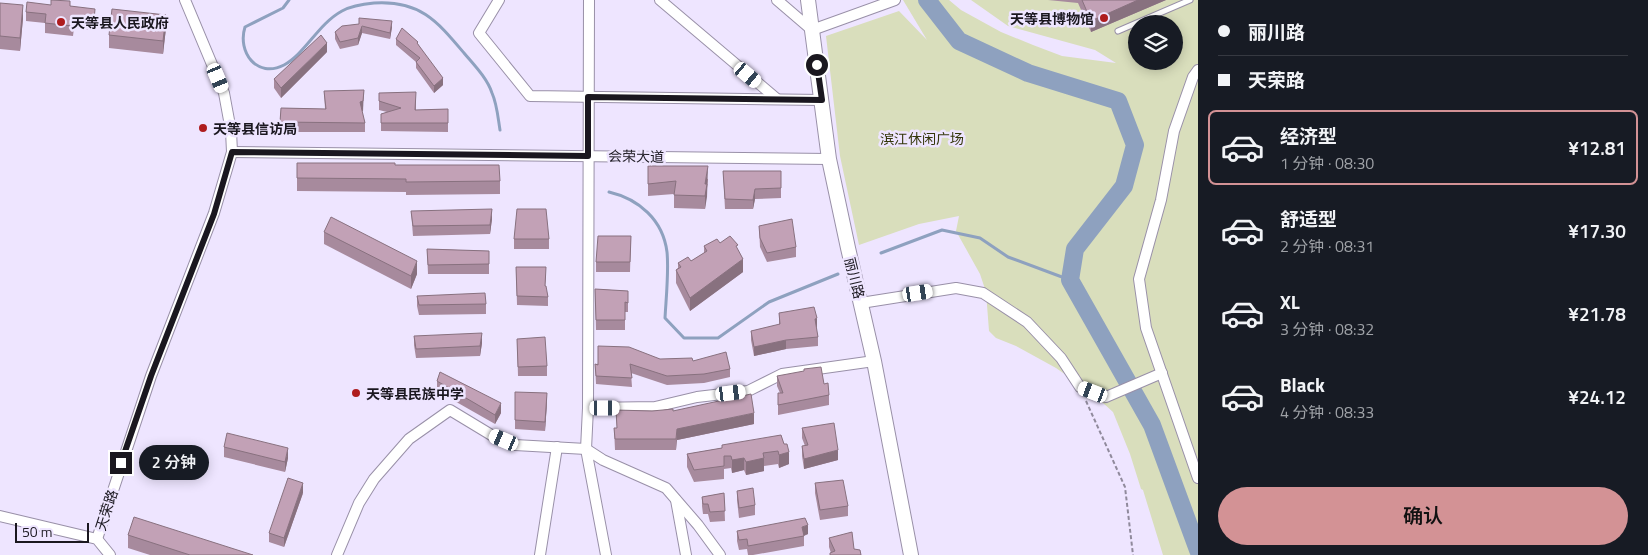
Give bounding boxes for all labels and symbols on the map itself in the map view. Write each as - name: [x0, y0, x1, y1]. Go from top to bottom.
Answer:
- place label: 天等县博物馆: [1010, 8, 1094, 29]
- place label: 天等县人民政府: [71, 12, 169, 33]
- marker: 天等县博物馆: [1098, 12, 1110, 24]
- marker: 天等县人民政府: [55, 16, 67, 28]
- route start: [806, 54, 828, 76]
- car: [731, 60, 764, 90]
- car: [205, 61, 230, 95]
- place label: 天等县信访局: [213, 118, 297, 139]
- marker: 天等县信访局: [197, 122, 209, 134]
- park label: 滨江休闲广场: [880, 128, 964, 149]
- street label: 会荣大道: [608, 145, 664, 167]
- street label: 丽川路: [840, 255, 870, 301]
- car: [902, 283, 933, 303]
- car: [1076, 380, 1109, 404]
- place label: 天等县民族中学: [366, 383, 464, 404]
- car: [715, 384, 746, 402]
- marker: 天等县民族中学: [350, 387, 362, 399]
- car: [590, 401, 620, 416]
- car: [487, 427, 520, 453]
- callout: 2 分钟: [138, 446, 208, 480]
- route end: [110, 452, 132, 474]
- street label: 天荣路: [90, 487, 122, 533]
- scale bar: [15, 520, 89, 543]

